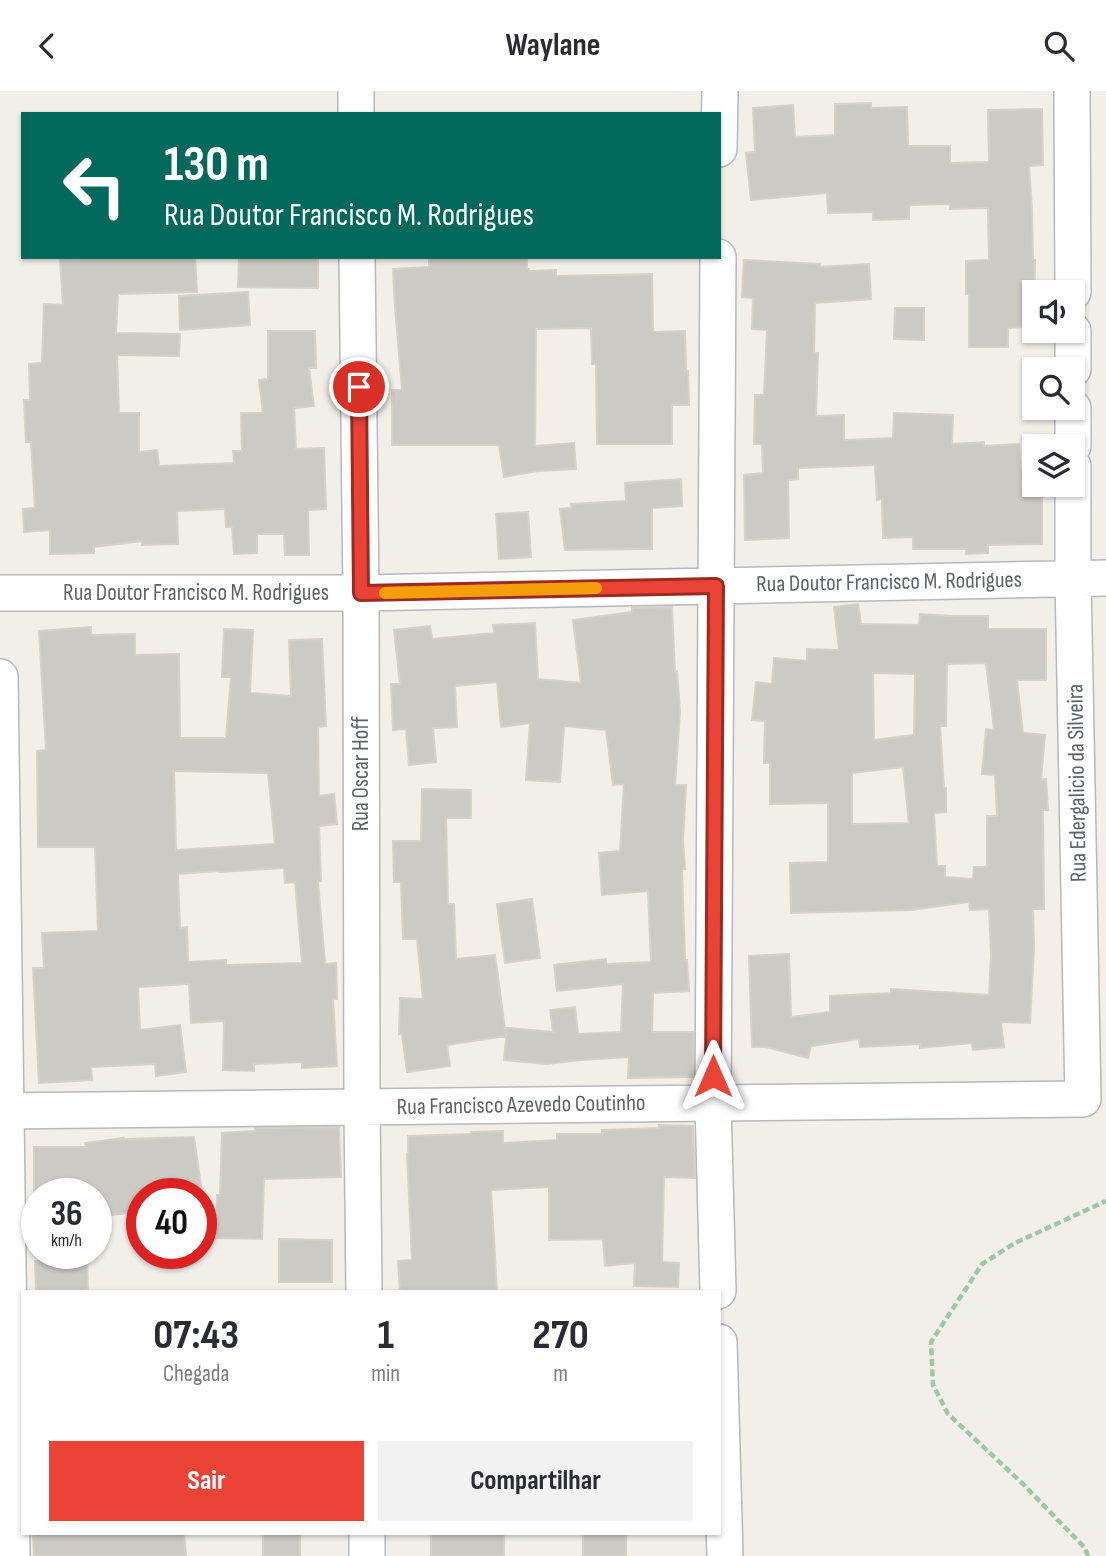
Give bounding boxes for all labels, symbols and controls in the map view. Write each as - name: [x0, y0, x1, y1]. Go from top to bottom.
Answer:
- text: Waylane: [505, 26, 601, 65]
- icon: back: [28, 27, 66, 65]
- icon: search: [1040, 27, 1078, 65]
- text: 130 m: [164, 136, 269, 195]
- icon: left: [49, 140, 140, 231]
- text: Rua Doutor Francisco M. Rodrigues: [164, 196, 534, 235]
- map controls: [1022, 280, 1085, 497]
- button: sound: [1022, 280, 1085, 343]
- pin: [329, 357, 389, 417]
- button: search: [1022, 357, 1085, 420]
- icon: arrive: [340, 368, 378, 406]
- button: layers: [1022, 434, 1085, 497]
- street label: Rua Doutor Francisco M. Rodrigues: [756, 566, 1022, 598]
- street label: Rua Doutor Francisco M. Rodrigues: [63, 579, 329, 607]
- street label: Rua Edergalicio da Silveira: [1061, 684, 1093, 882]
- street label: Rua Oscar Hoff: [347, 716, 375, 831]
- position arrow: [676, 1039, 750, 1113]
- street label: Rua Francisco Azevedo Coutinho: [396, 1089, 646, 1121]
- speed limit sign: 40: [126, 1178, 217, 1269]
- text: 36: [50, 1193, 83, 1236]
- text: km/h: [51, 1230, 82, 1251]
- text: 07:43: [153, 1310, 239, 1361]
- text: 1: [377, 1310, 394, 1361]
- text: 270: [532, 1310, 589, 1361]
- text: Chegada: [163, 1360, 229, 1388]
- text: min: [371, 1360, 400, 1388]
- text: m: [553, 1360, 568, 1388]
- button: Sair: [49, 1441, 364, 1521]
- button: Compartilhar: [378, 1441, 693, 1521]

